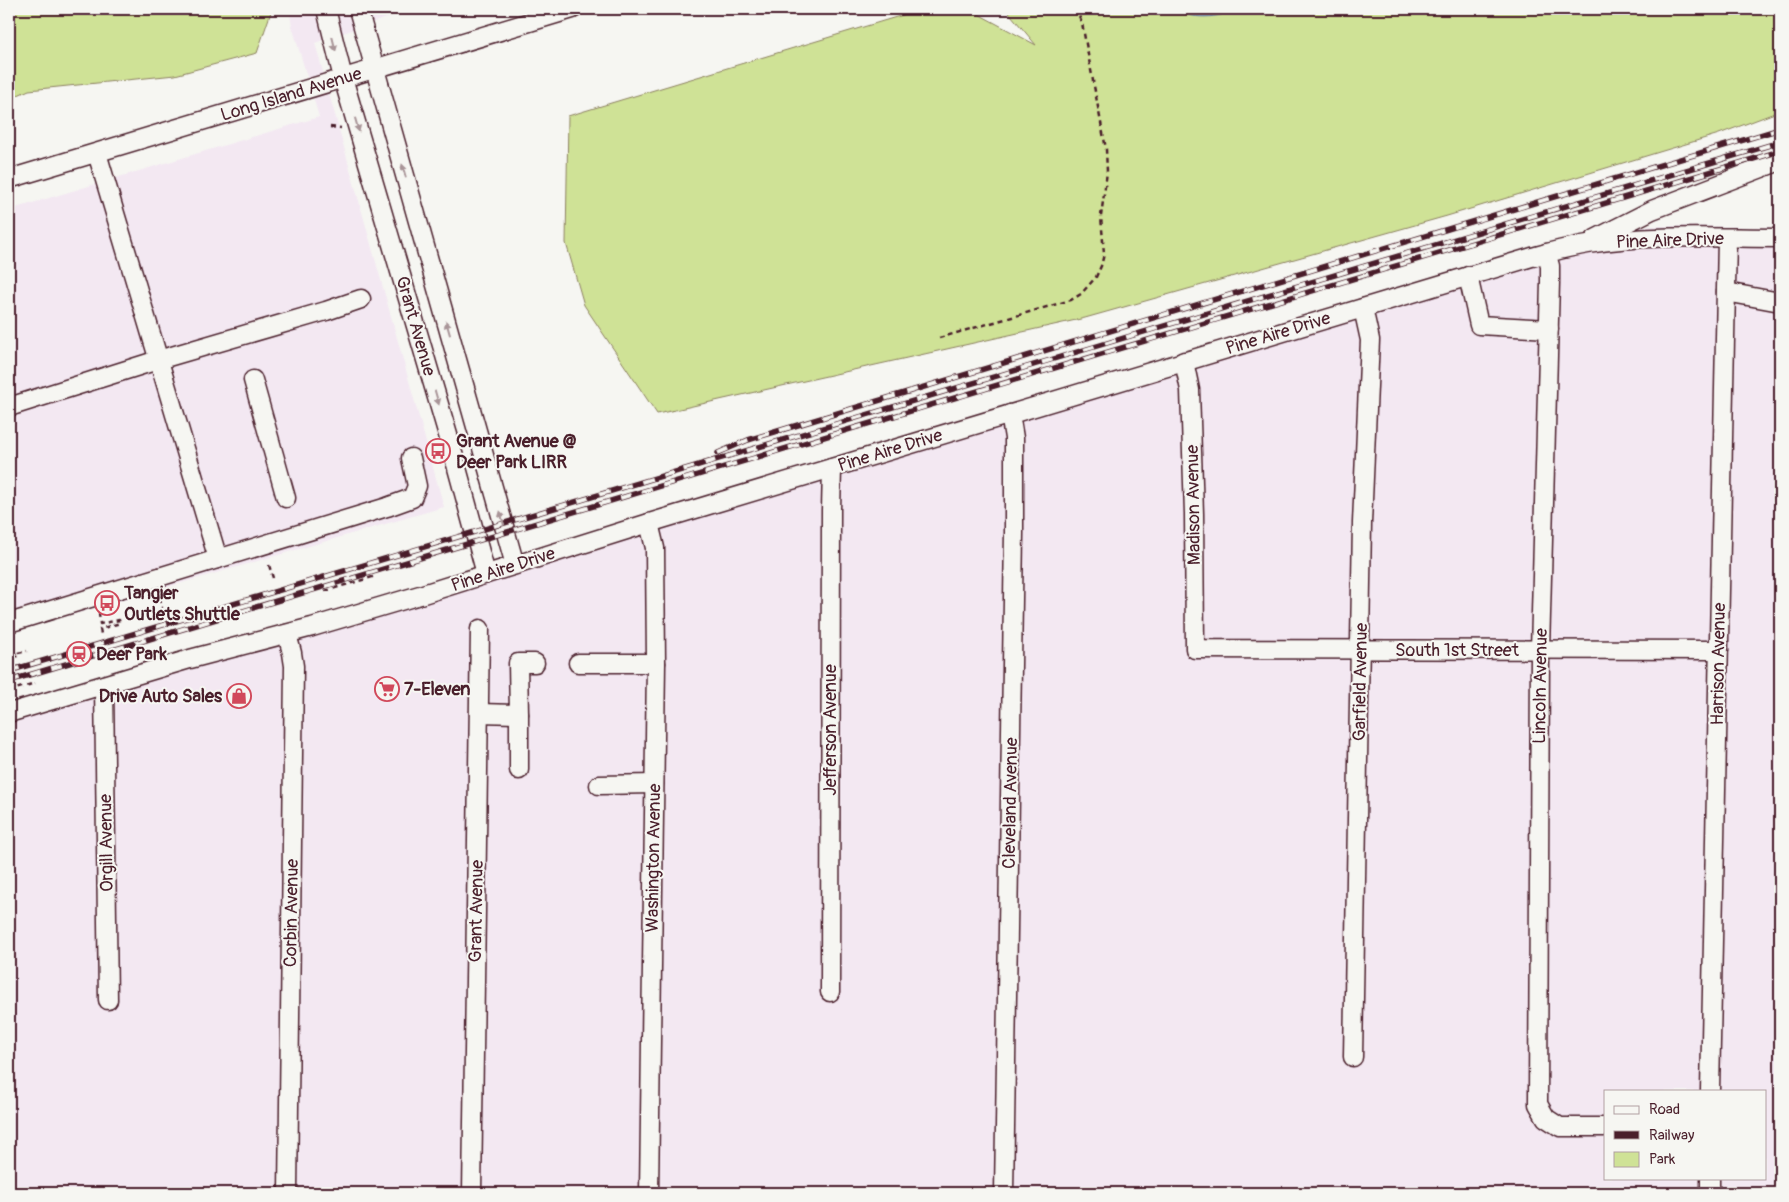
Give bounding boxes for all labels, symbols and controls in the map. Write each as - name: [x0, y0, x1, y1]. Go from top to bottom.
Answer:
- one-way arrow: [330, 36, 338, 51]
- street label: Long Island Avenue: [218, 62, 365, 127]
- one-way arrow: [353, 118, 361, 133]
- one-way arrow: [399, 164, 407, 179]
- street label: Pine Aire Drive: [1616, 227, 1725, 254]
- street label: Grant Avenue: [390, 274, 441, 379]
- street label: Pine Aire Drive: [1223, 307, 1333, 360]
- one-way arrow: [444, 320, 452, 335]
- one-way arrow: [434, 391, 442, 406]
- street label: Pine Aire Drive: [835, 424, 945, 477]
- place label: Grant Avenue @ Deer Park LIRR: [456, 430, 577, 474]
- bus stop icon: Grant Avenue @ Deer Park LIRR: [425, 438, 451, 464]
- street label: Madison Avenue: [1181, 445, 1206, 565]
- one-way arrow: [497, 510, 505, 525]
- street label: Pine Aire Drive: [448, 542, 558, 597]
- place label: Tangier Outlets Shuttle: [123, 582, 241, 626]
- bus stop icon: Tangier Outlets Shuttle: [94, 590, 120, 616]
- street label: Harrison Avenue: [1706, 602, 1731, 726]
- street label: Garfield Avenue: [1348, 622, 1373, 741]
- street label: Lincoln Avenue: [1528, 628, 1553, 744]
- street label: South 1st Street: [1395, 639, 1520, 662]
- station icon: Deer Park: [66, 641, 92, 667]
- place label: Deer Park: [96, 643, 167, 666]
- street label: Jefferson Avenue: [819, 664, 842, 796]
- supermarket icon: 7-Eleven: [374, 676, 400, 702]
- place label: 7-Eleven: [404, 678, 471, 701]
- shop icon: Drive Auto Sales: [226, 683, 252, 709]
- place label: Drive Auto Sales: [99, 685, 223, 708]
- street label: Cleveland Avenue: [998, 737, 1023, 869]
- street label: Washington Avenue: [641, 783, 666, 933]
- street label: Orgill Avenue: [94, 794, 119, 892]
- street label: Corbin Avenue: [279, 858, 304, 967]
- street label: Grant Avenue: [464, 859, 489, 963]
- legend: [1604, 1090, 1766, 1180]
- text: Road: [1649, 1100, 1680, 1119]
- text: Railway: [1649, 1126, 1695, 1145]
- text: Park: [1649, 1150, 1676, 1169]

